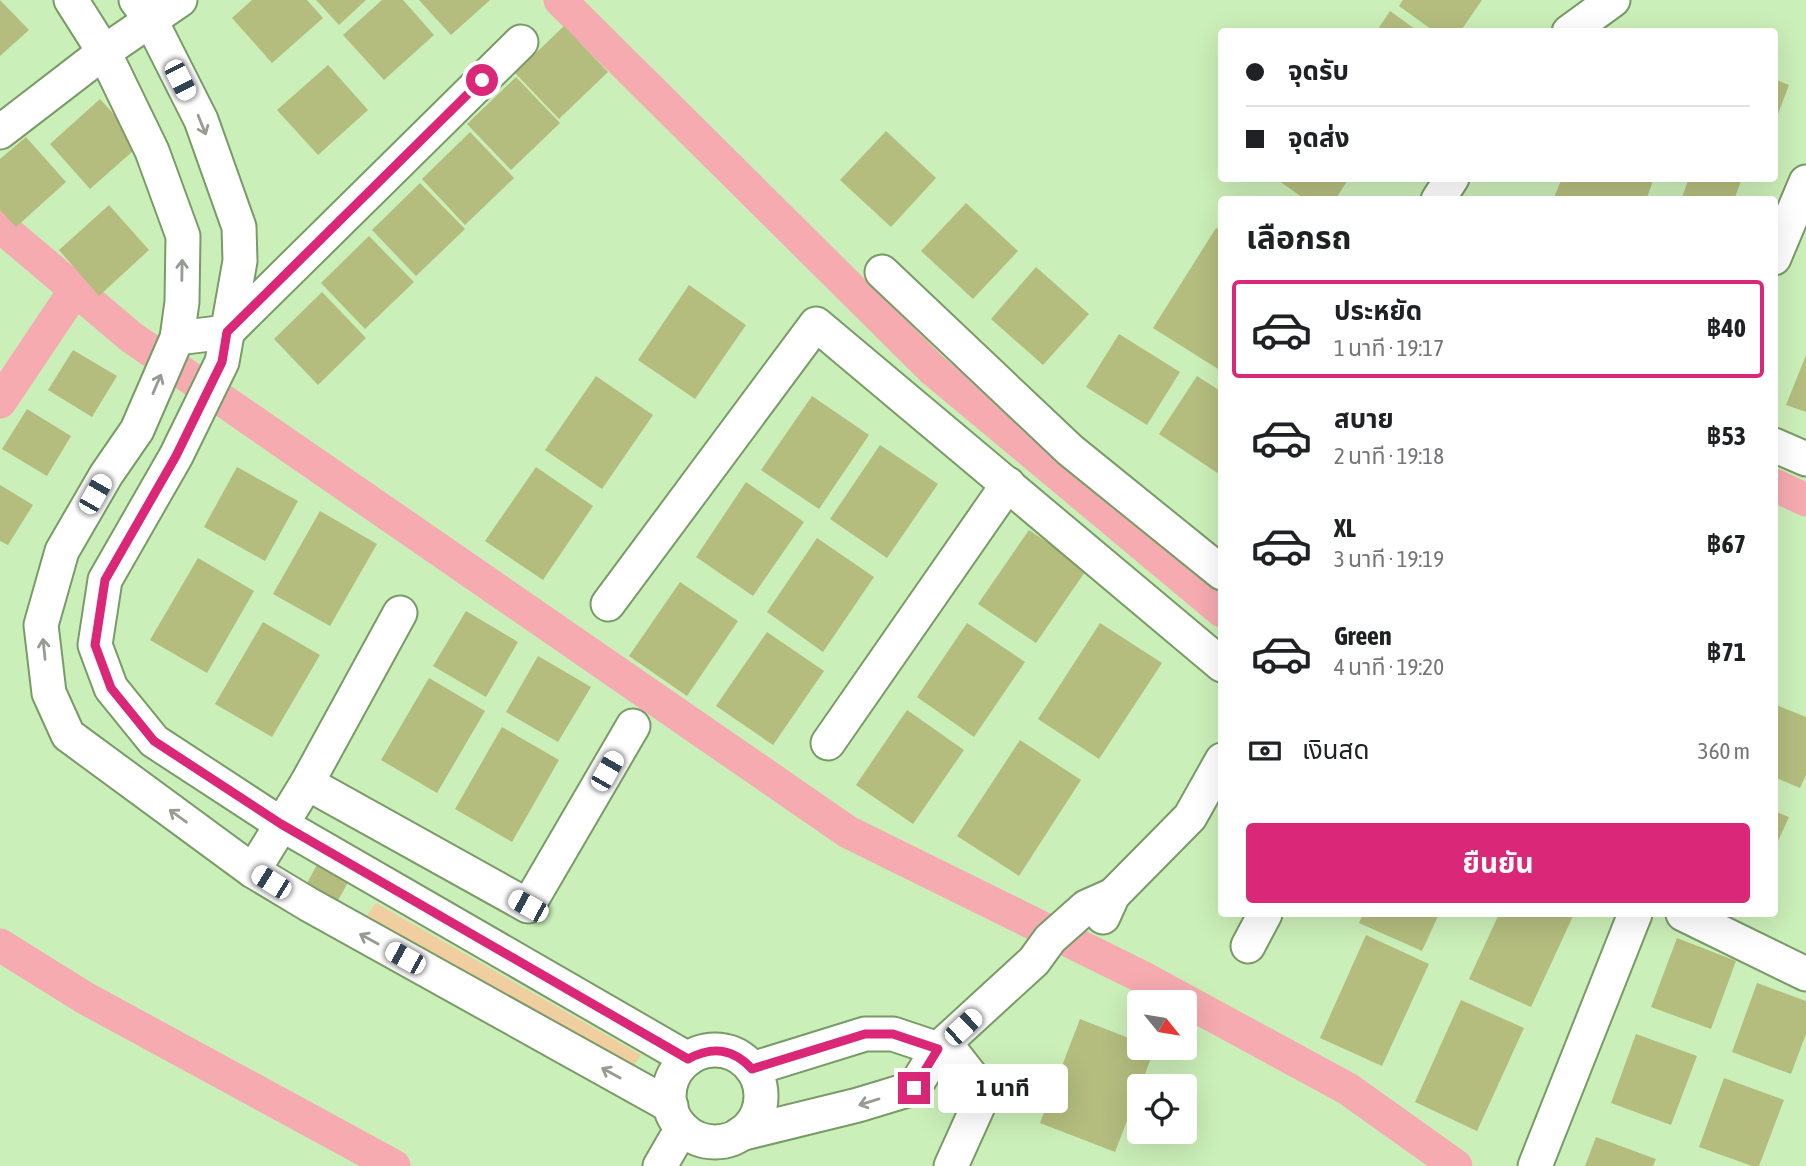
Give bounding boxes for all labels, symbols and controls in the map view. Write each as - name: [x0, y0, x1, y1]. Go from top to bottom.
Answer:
- text: จุดรับ: [1288, 56, 1349, 86]
- car: [162, 57, 199, 103]
- route start: [466, 64, 498, 96]
- one-way arrow: [197, 114, 210, 136]
- text: จุดส่ง: [1288, 123, 1350, 153]
- text: เลือกรถ: [1246, 219, 1351, 256]
- one-way arrow: [176, 258, 189, 281]
- text: ประหยัด: [1334, 296, 1422, 326]
- icon: car: [1250, 298, 1313, 361]
- text: ฿40: [1706, 313, 1746, 343]
- text: 1 นาที · 19:17: [1334, 335, 1444, 361]
- one-way arrow: [151, 373, 164, 395]
- text: สบาย: [1334, 404, 1394, 434]
- icon: car: [1250, 406, 1313, 469]
- text: ฿53: [1706, 421, 1746, 451]
- text: 2 นาที · 19:18: [1334, 443, 1444, 469]
- car: [76, 471, 115, 517]
- text: XL: [1334, 513, 1356, 543]
- icon: car: [1250, 514, 1313, 577]
- text: ฿67: [1706, 529, 1746, 559]
- text: 3 นาที · 19:19: [1334, 546, 1444, 572]
- text: Green: [1334, 621, 1392, 651]
- icon: car: [1250, 622, 1313, 685]
- text: ฿71: [1706, 637, 1746, 667]
- one-way arrow: [37, 638, 50, 661]
- text: 4 นาที · 19:20: [1334, 654, 1444, 680]
- icon: cash: [1246, 732, 1284, 770]
- text: เงินสด: [1302, 735, 1369, 765]
- text: 360 m: [1698, 738, 1750, 764]
- car: [588, 748, 627, 794]
- one-way arrow: [169, 809, 188, 823]
- button: ยืนยัน: [1246, 823, 1750, 903]
- car: [248, 862, 295, 902]
- car: [505, 887, 552, 925]
- one-way arrow: [360, 932, 380, 946]
- car: [382, 939, 429, 977]
- north arrow: [1127, 990, 1197, 1060]
- map controls: [1127, 990, 1197, 1144]
- car: [941, 1005, 986, 1049]
- callout: 1 นาที: [939, 1064, 1068, 1112]
- one-way arrow: [601, 1066, 622, 1079]
- route end: [898, 1072, 930, 1104]
- button: locate: [1127, 1074, 1197, 1144]
- text: 1 นาที: [976, 1075, 1030, 1101]
- one-way arrow: [858, 1096, 880, 1109]

